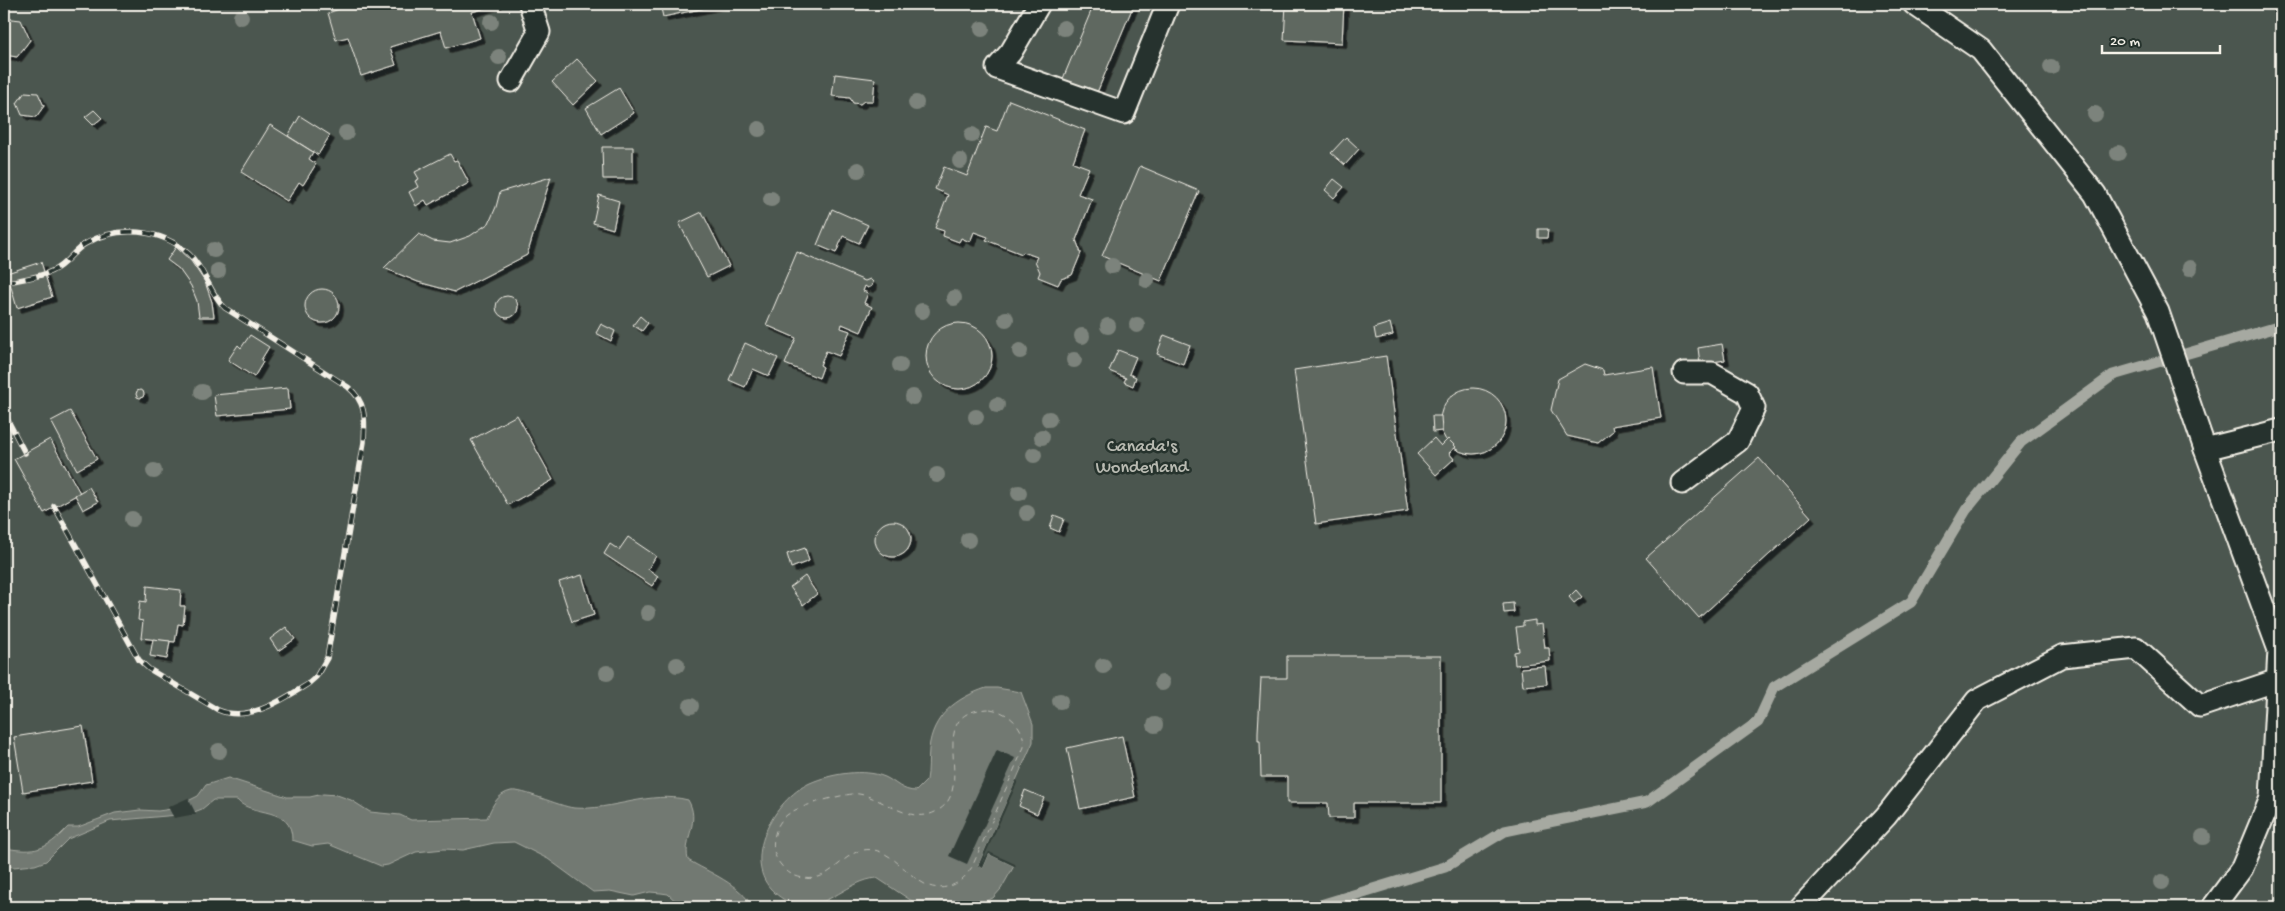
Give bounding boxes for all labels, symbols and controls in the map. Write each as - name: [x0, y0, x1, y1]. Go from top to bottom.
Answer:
- scale bar: [2102, 22, 2220, 54]
- text: 20 m: [2110, 33, 2140, 51]
- park label: Canada's Wonderland: [1096, 437, 1190, 479]

